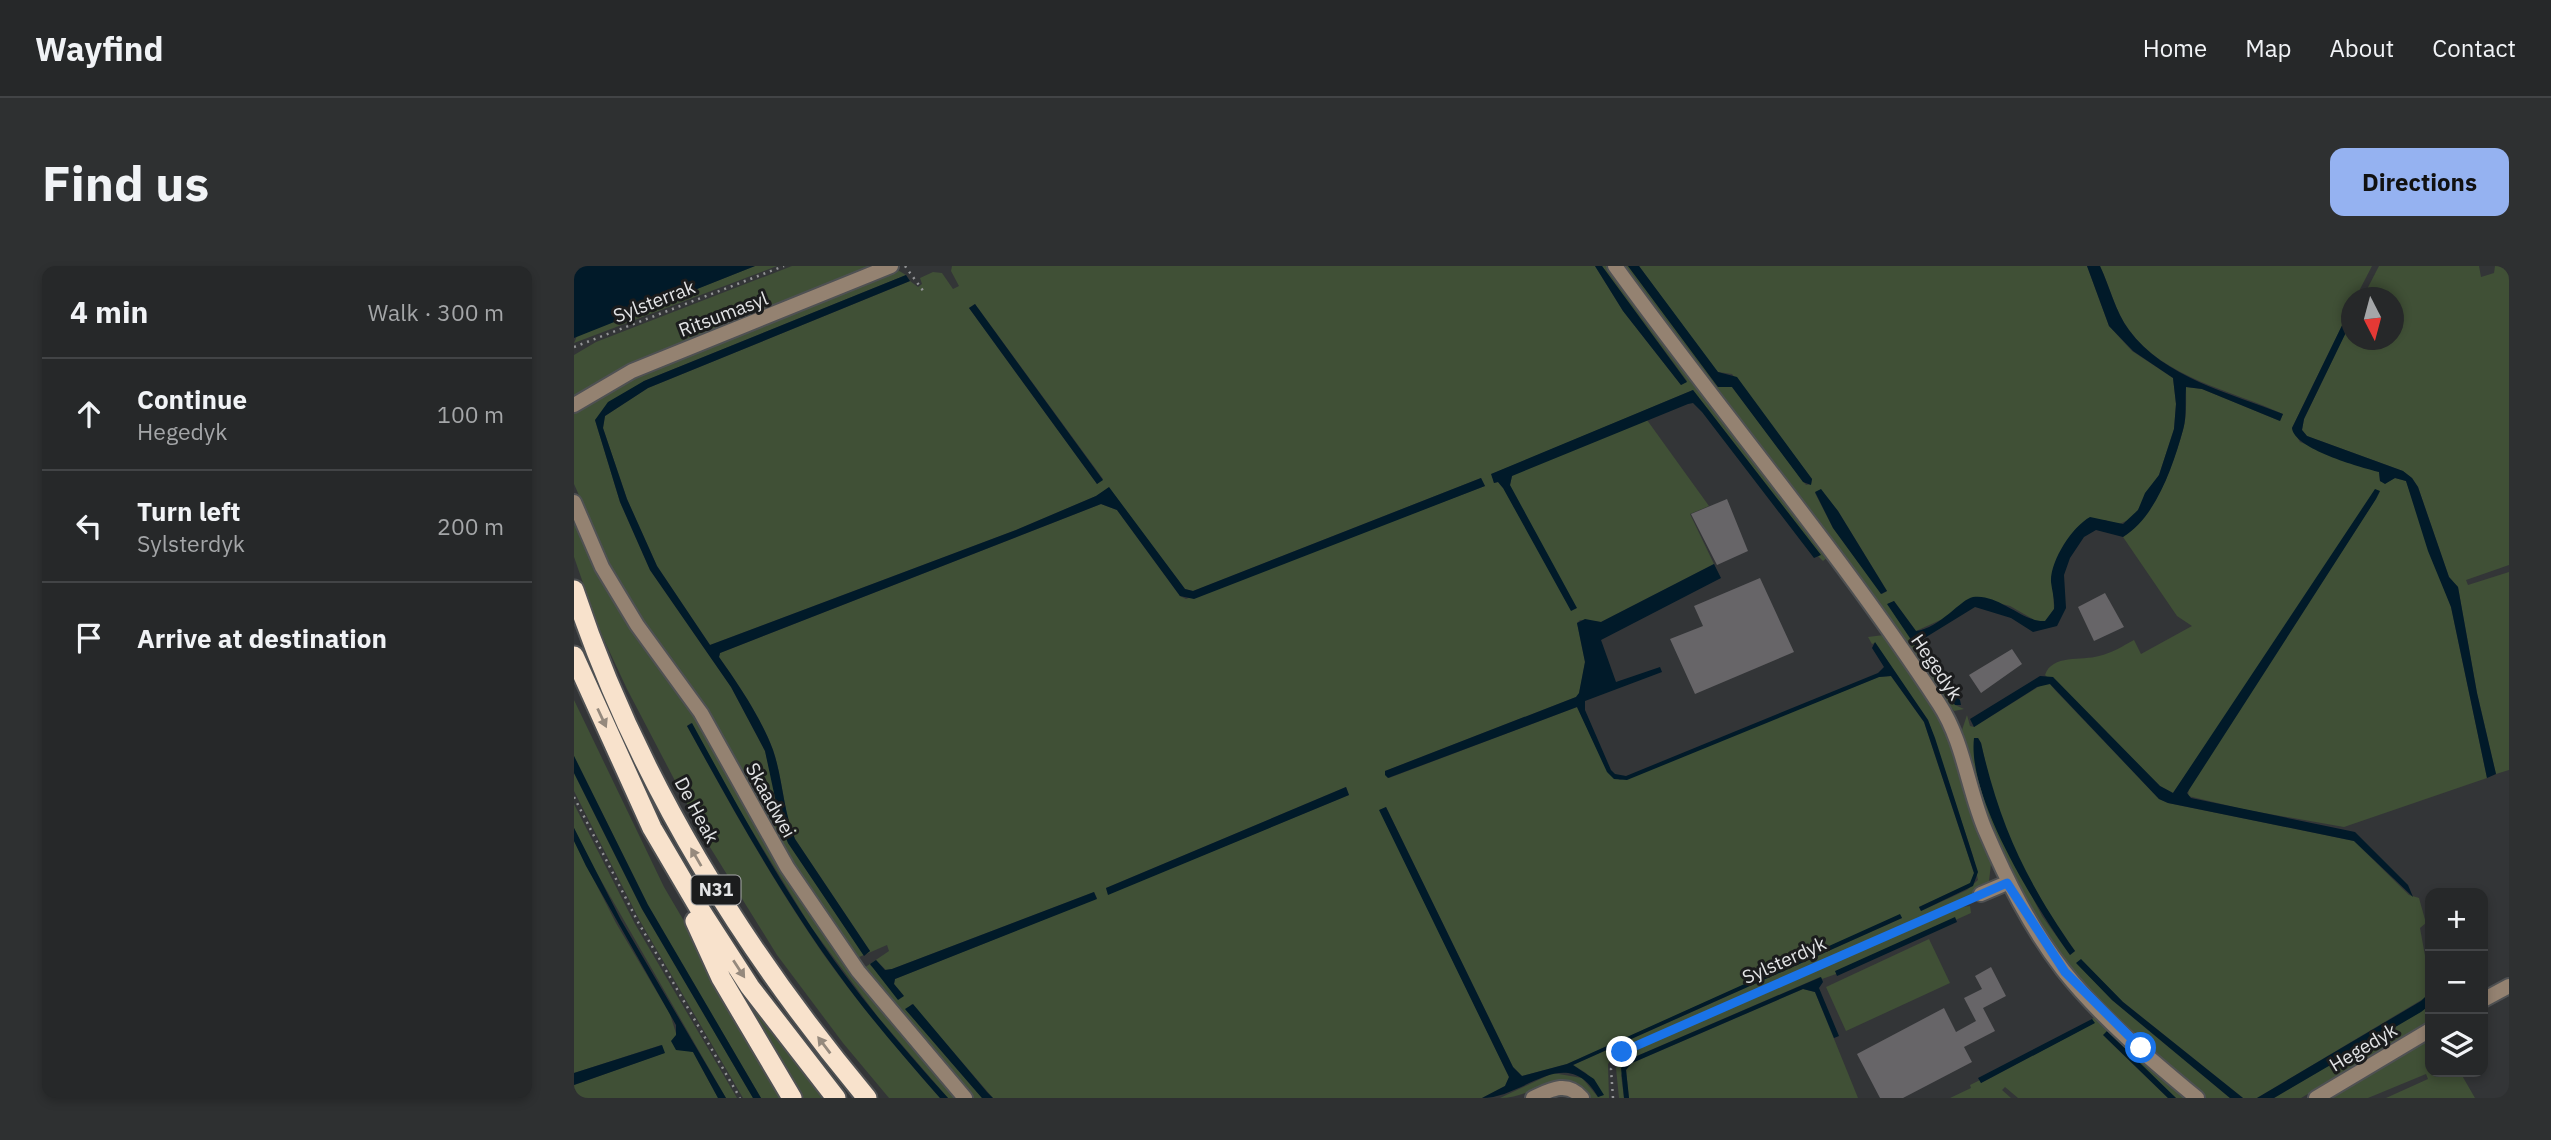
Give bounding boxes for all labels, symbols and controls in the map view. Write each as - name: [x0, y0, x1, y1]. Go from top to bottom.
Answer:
- text: Wayfind: [35, 27, 164, 70]
- text: Home: [2143, 32, 2207, 64]
- text: Map: [2245, 32, 2291, 64]
- text: About: [2329, 32, 2394, 64]
- text: Contact: [2432, 32, 2516, 64]
- button: Directions: [2330, 148, 2509, 216]
- text: Find us: [42, 151, 209, 214]
- street label: Sylsterrak: [610, 274, 698, 328]
- street label: Ritsumasyl: [675, 286, 771, 342]
- north arrow: [2341, 287, 2404, 350]
- text: 4 min: [70, 292, 148, 331]
- text: Walk · 300 m: [368, 297, 504, 327]
- text: Continue: [137, 382, 247, 416]
- icon: ahead: [70, 395, 108, 433]
- text: 100 m: [437, 399, 504, 429]
- text: Hegedyk: [137, 416, 227, 446]
- text: Turn left: [137, 494, 240, 528]
- icon: left: [70, 507, 108, 545]
- text: 200 m: [437, 511, 504, 541]
- text: Sylsterdyk: [137, 528, 245, 558]
- icon: arrive: [70, 619, 108, 657]
- text: Arrive at destination: [137, 621, 387, 655]
- street label: Hegedyk: [1906, 629, 1968, 705]
- one-way arrow: [596, 708, 608, 728]
- street label: Skaadwei: [741, 758, 801, 842]
- street label: De Heak: [670, 773, 724, 847]
- one-way arrow: [691, 847, 703, 867]
- road number: N31: [692, 876, 740, 904]
- map controls: [2425, 888, 2488, 1077]
- button: +: [2425, 888, 2488, 951]
- street label: Sylsterdyk: [1738, 931, 1830, 989]
- button: −: [2425, 951, 2488, 1014]
- one-way arrow: [732, 960, 745, 979]
- button: layers: [2425, 1014, 2488, 1077]
- street label: Hegedyk: [2325, 1017, 2401, 1077]
- route start: [2125, 1032, 2156, 1063]
- one-way arrow: [817, 1036, 831, 1054]
- route end: [1606, 1036, 1637, 1067]

